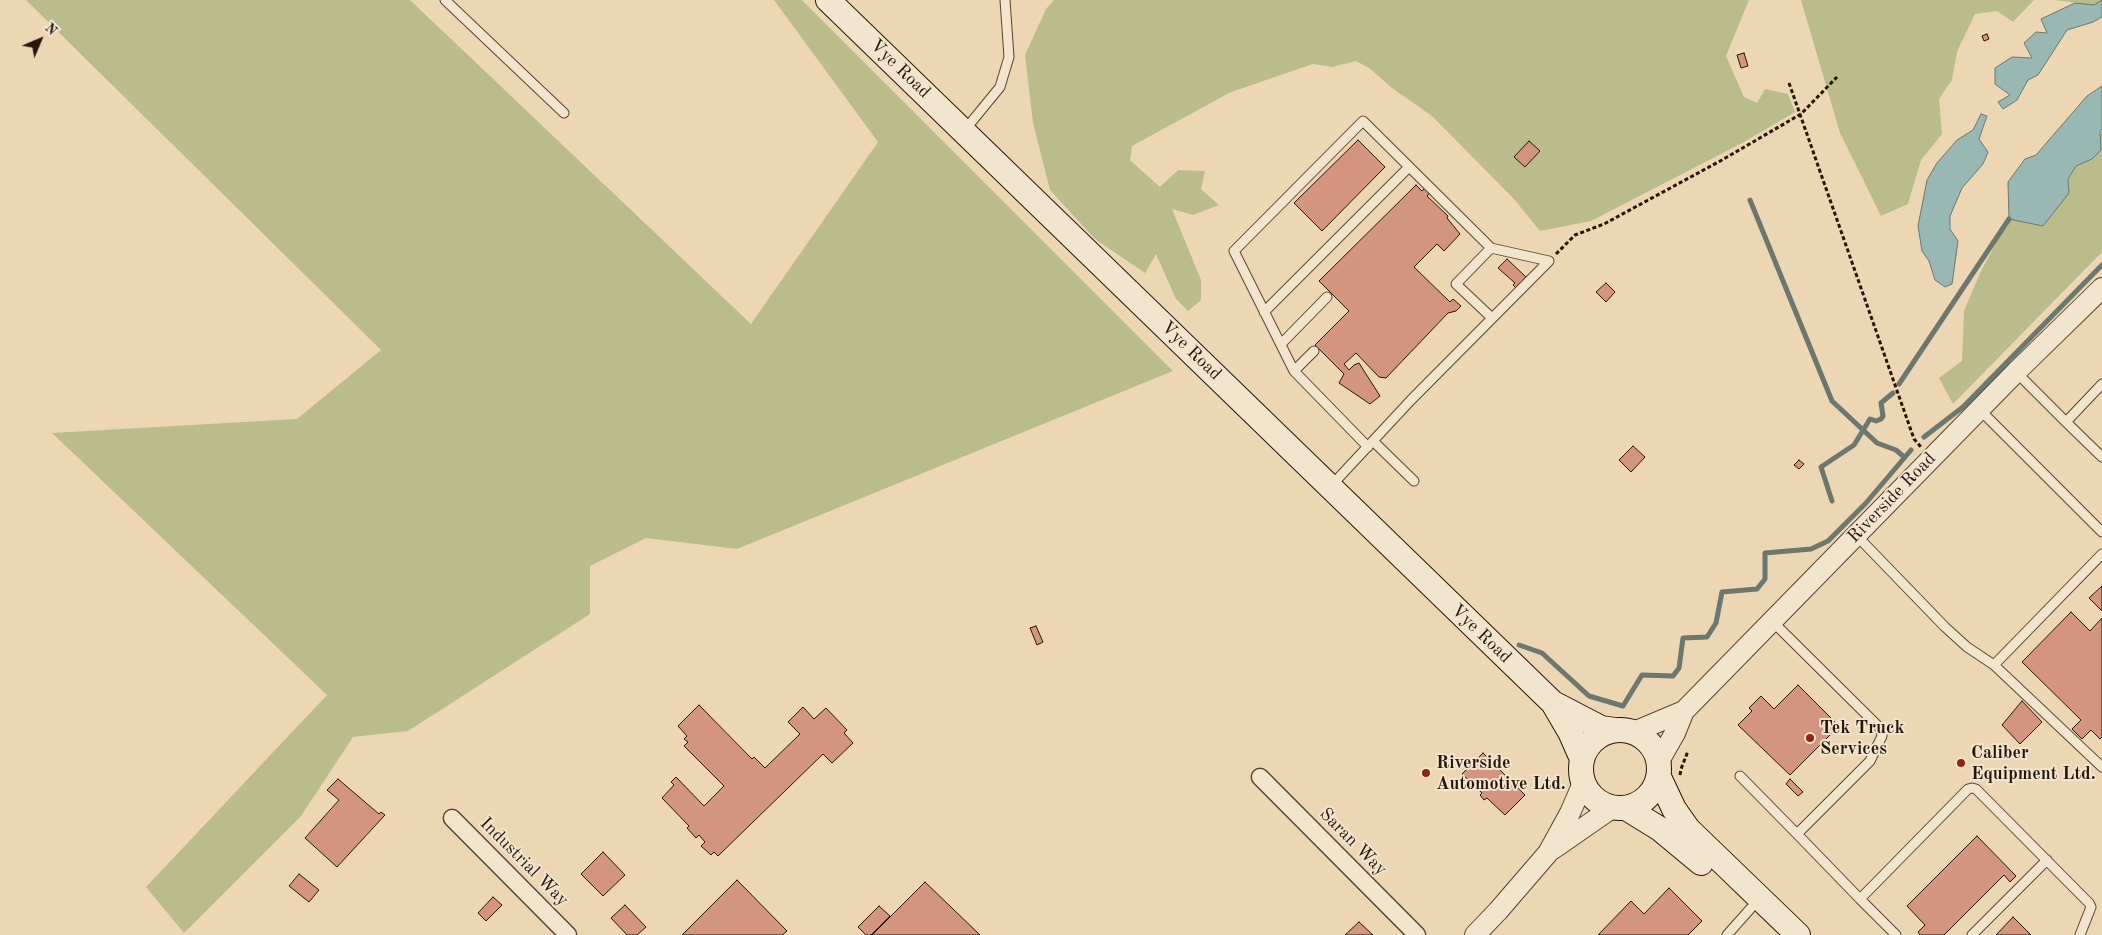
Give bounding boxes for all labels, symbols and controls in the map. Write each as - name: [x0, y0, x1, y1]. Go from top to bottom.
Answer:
- north arrow: [15, 15, 65, 65]
- text: N: [42, 21, 59, 38]
- street label: Vye Road: [865, 35, 935, 103]
- street label: Vye Road: [1156, 317, 1226, 385]
- street label: Riverside Road: [1843, 448, 1941, 548]
- street label: Vye Road: [1446, 600, 1516, 668]
- place label: Tek Truck Services: [1820, 717, 1904, 760]
- marker: Tek Truck Services: [1804, 732, 1816, 744]
- place label: Caliber Equipment Ltd.: [1971, 742, 2096, 784]
- place label: Riverside Automotive Ltd.: [1436, 752, 1566, 794]
- marker: Caliber Equipment Ltd.: [1955, 757, 1967, 769]
- marker: Riverside Automotive Ltd.: [1420, 767, 1432, 779]
- street label: Saran Way: [1315, 804, 1391, 880]
- street label: Industrial Way: [475, 813, 573, 911]

